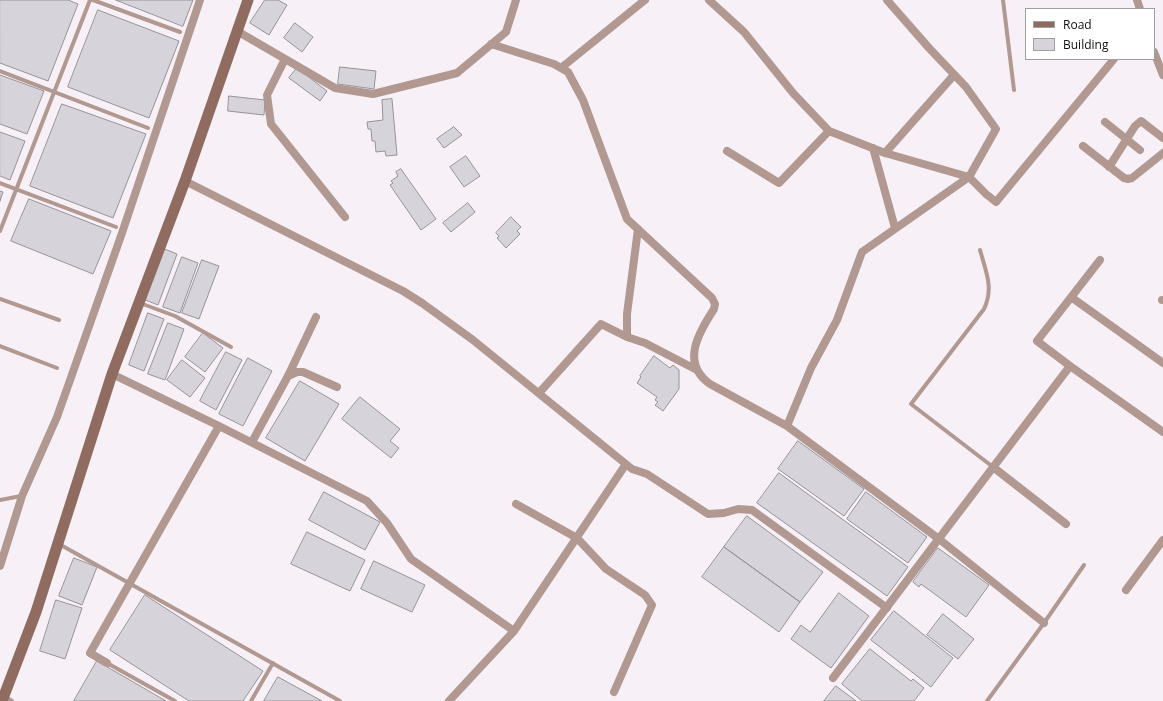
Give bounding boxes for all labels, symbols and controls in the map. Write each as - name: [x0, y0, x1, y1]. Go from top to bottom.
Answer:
- legend: [1025, 8, 1155, 60]
- text: Road: [1063, 16, 1092, 33]
- text: Building: [1063, 36, 1108, 53]

